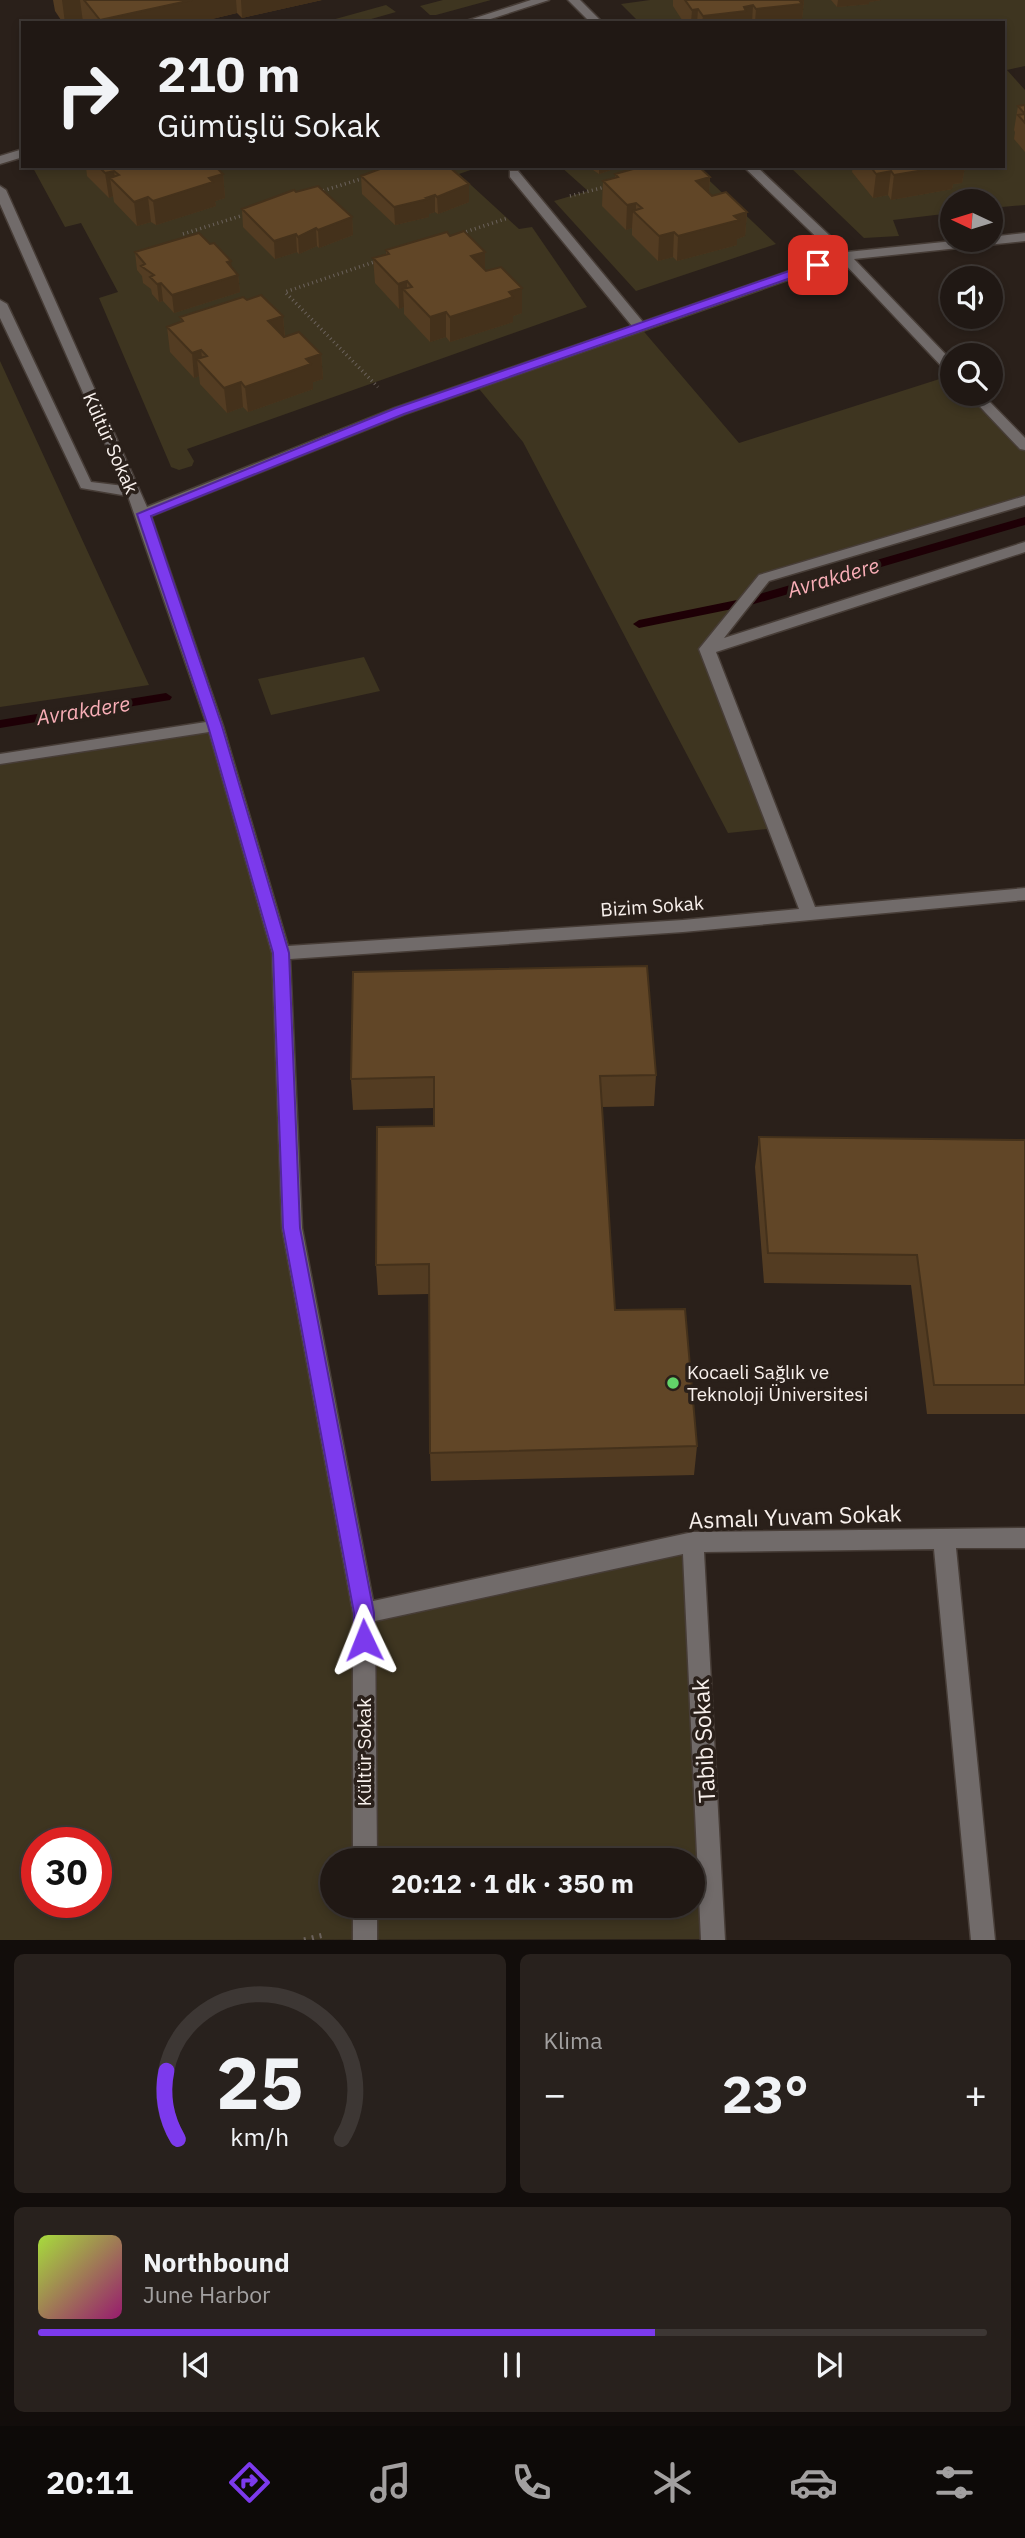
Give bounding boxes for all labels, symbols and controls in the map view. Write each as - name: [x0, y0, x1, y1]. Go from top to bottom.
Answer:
- text: 210 m: [157, 42, 301, 105]
- icon: right: [42, 49, 133, 140]
- text: Gümüşlü Sokak: [157, 104, 381, 146]
- north arrow: [940, 189, 1003, 252]
- map controls: [940, 189, 1003, 406]
- pin: [788, 235, 848, 295]
- icon: arrive: [799, 246, 837, 284]
- button: sound: [940, 266, 1003, 329]
- button: search: [940, 343, 1003, 406]
- street label: Kültür Sokak: [78, 389, 144, 497]
- water label: Avrakdere: [783, 550, 882, 604]
- water label: Avrakdere: [33, 689, 132, 731]
- street label: Bizim Sokak: [600, 890, 704, 922]
- place label: Kocaeli Sağlık ve Teknoloji Üniversitesi: [687, 1360, 868, 1406]
- marker: Kocaeli Sağlık ve Teknoloji Üniversitesi: [665, 1375, 681, 1391]
- street label: Asmalı Yuvam Sokak: [688, 1497, 902, 1535]
- position arrow: [327, 1603, 401, 1677]
- street label: Tabib Sokak: [685, 1678, 721, 1804]
- street label: Kültür Sokak: [352, 1698, 376, 1806]
- speed limit sign: 30: [21, 1827, 112, 1918]
- text: 20:12 · 1 dk · 350 m: [391, 1866, 634, 1900]
- text: Klima: [544, 2025, 602, 2055]
- text: 25: [216, 2035, 303, 2130]
- text: 23°: [722, 2060, 809, 2127]
- text: −: [544, 2069, 566, 2118]
- text: +: [964, 2069, 987, 2118]
- text: km/h: [230, 2120, 289, 2153]
- text: Northbound: [143, 2245, 290, 2279]
- text: June Harbor: [143, 2279, 271, 2309]
- icon: previous: [177, 2346, 215, 2384]
- icon: pause: [493, 2346, 531, 2384]
- icon: next: [810, 2346, 848, 2384]
- icon: directions: [225, 2458, 274, 2507]
- icon: music: [366, 2458, 415, 2507]
- icon: phone: [507, 2458, 556, 2507]
- icon: climate: [648, 2458, 697, 2507]
- icon: car: [789, 2458, 838, 2507]
- icon: filters: [930, 2458, 979, 2507]
- text: 20:11: [46, 2461, 133, 2503]

